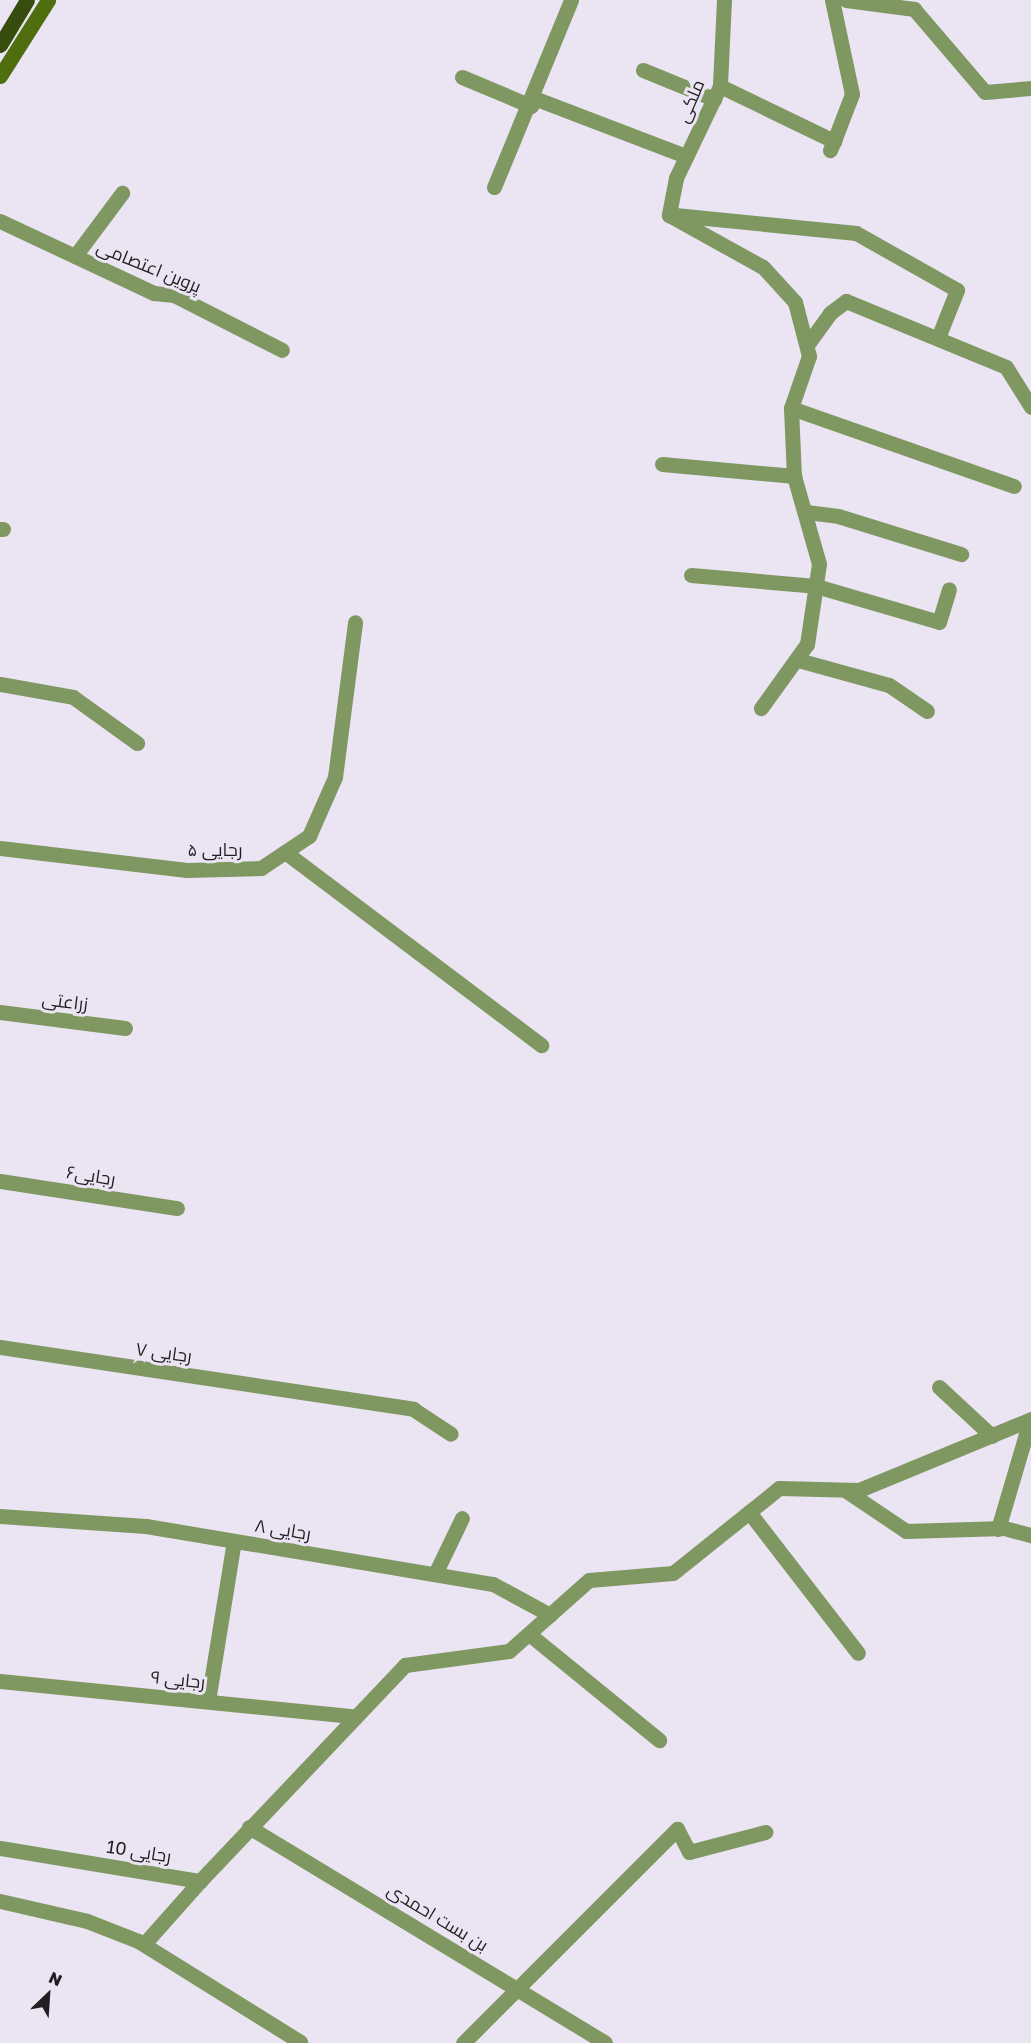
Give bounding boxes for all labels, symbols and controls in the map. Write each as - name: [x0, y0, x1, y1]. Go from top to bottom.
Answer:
- street label: ملکی: [671, 76, 709, 126]
- street label: پروین اعتصامی: [94, 235, 204, 297]
- street label: رجایی ۵: [187, 838, 243, 860]
- street label: زراعتی: [41, 987, 89, 1015]
- street label: رجایی۶: [65, 1160, 117, 1190]
- street label: رجایی ۷: [135, 1337, 193, 1367]
- street label: رجایی ۸: [253, 1514, 313, 1544]
- street label: رجایی ۹: [150, 1665, 206, 1693]
- street label: رجایی 10: [105, 1835, 173, 1867]
- street label: بن بست احمدی: [384, 1878, 492, 1956]
- north arrow: [18, 1965, 78, 2025]
- text: N: [46, 1967, 65, 1990]

